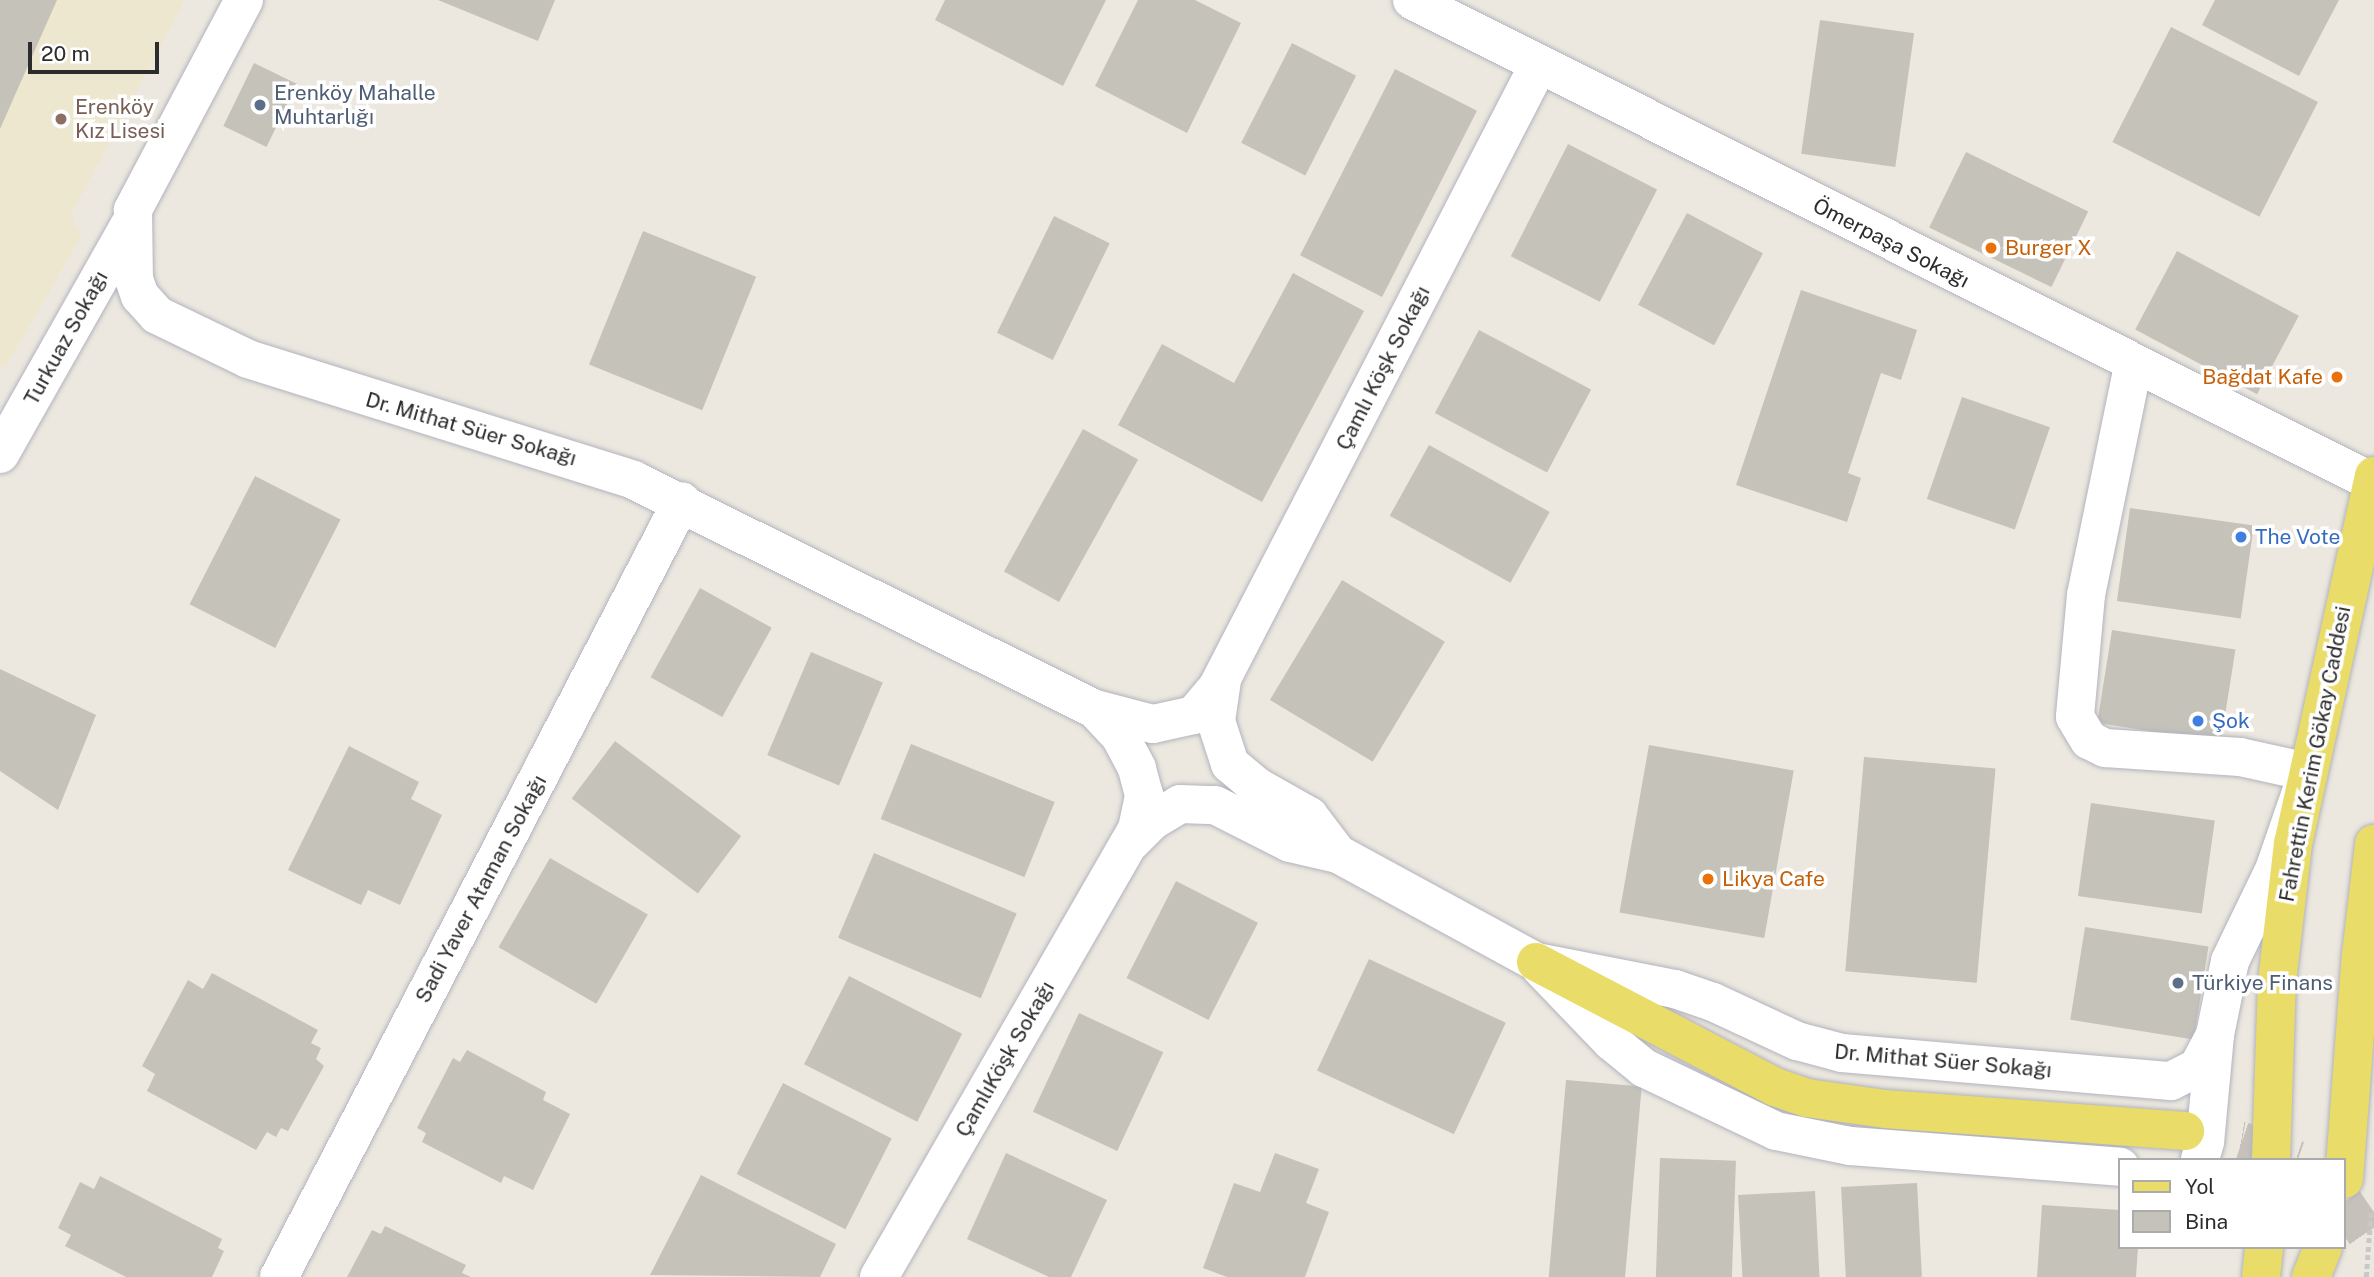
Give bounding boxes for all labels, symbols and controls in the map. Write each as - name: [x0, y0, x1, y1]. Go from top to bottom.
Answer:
- scale bar: [32, 28, 163, 72]
- text: 20 m: [41, 41, 90, 66]
- place label: Erenköy Mahalle Muhtarlığı: [274, 80, 436, 130]
- place label: Erenköy Kız Lisesi: [75, 94, 165, 144]
- marker: Erenköy Mahalle Muhtarlığı: [252, 97, 268, 113]
- marker: Erenköy Kız Lisesi: [53, 111, 69, 127]
- street label: Ömerpaşa Sokağı: [1809, 193, 1973, 293]
- place label: Burger X: [2005, 235, 2092, 261]
- marker: Burger X: [1983, 240, 1999, 256]
- street label: Turkuaz Sokağı: [19, 266, 113, 410]
- street label: Çamlı Köşk Sokağı: [1331, 282, 1435, 454]
- place label: Bağdat Kafe: [2202, 364, 2323, 390]
- marker: Bağdat Kafe: [2329, 369, 2345, 385]
- street label: Dr. Mithat Süer Sokağı: [363, 387, 579, 471]
- place label: The Vote: [2255, 524, 2341, 550]
- marker: The Vote: [2233, 529, 2249, 545]
- street label: Fahrettin Kerim Gökay Caddesi: [2274, 604, 2356, 904]
- place label: Şok: [2212, 708, 2250, 734]
- marker: Şok: [2190, 713, 2206, 729]
- street label: Sadi Yaver Ataman Sokağı: [410, 771, 552, 1007]
- place label: Likya Cafe: [1722, 866, 1825, 892]
- marker: Likya Cafe: [1700, 871, 1716, 887]
- place label: Türkiye Finans: [2192, 970, 2333, 996]
- marker: Türkiye Finans: [2170, 975, 2186, 991]
- street label: ÇamlıKöşk Sokağı: [950, 977, 1060, 1141]
- street label: Dr. Mithat Süer Sokağı: [1833, 1039, 2053, 1083]
- legend: [2118, 1158, 2346, 1249]
- text: Yol: [2185, 1174, 2215, 1199]
- text: Bina: [2185, 1209, 2228, 1234]

